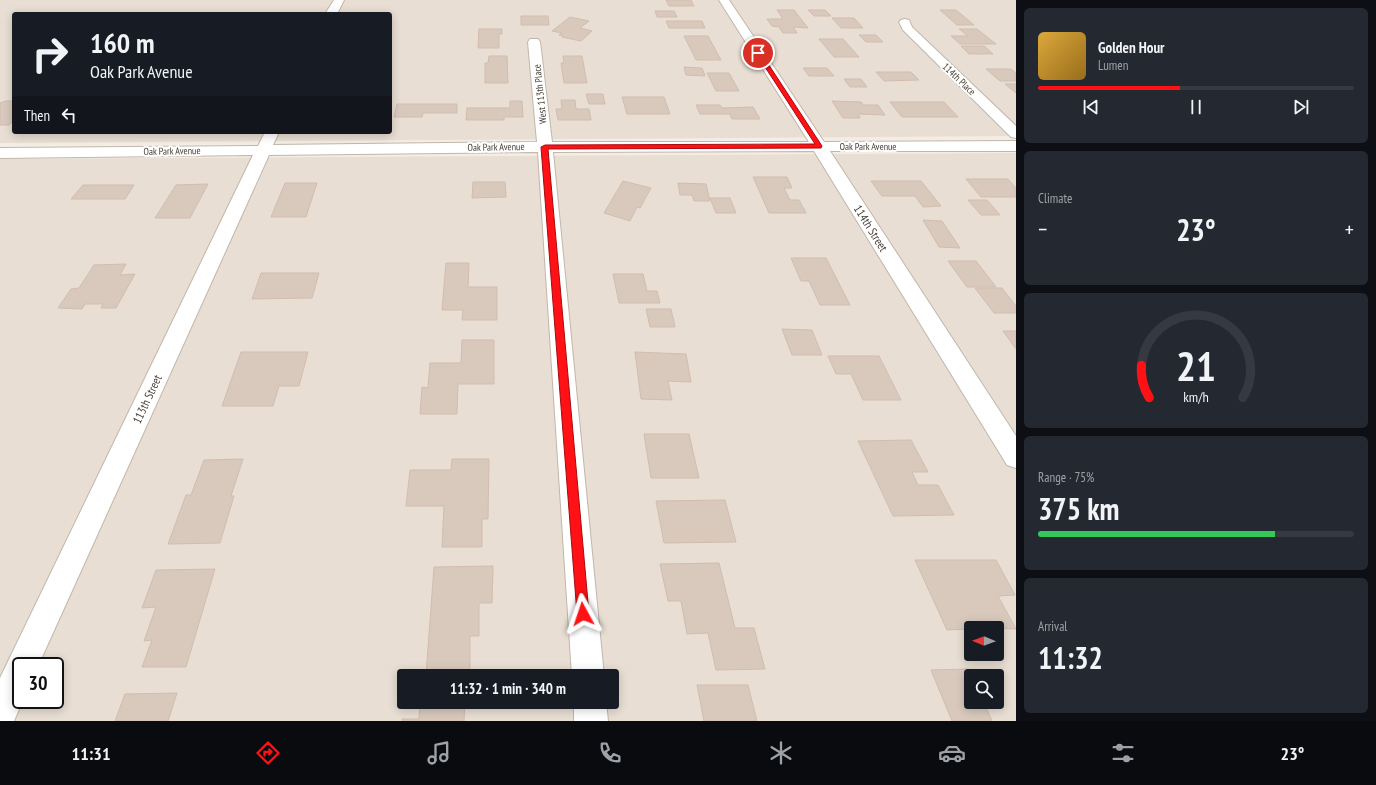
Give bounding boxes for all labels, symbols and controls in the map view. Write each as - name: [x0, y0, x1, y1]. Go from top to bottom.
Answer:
- text: 160 m: [90, 24, 154, 61]
- icon: right: [24, 28, 76, 80]
- pin: [741, 36, 775, 70]
- text: Golden Hour: [1098, 38, 1165, 57]
- icon: arrive: [747, 42, 769, 64]
- text: Lumen: [1098, 57, 1128, 74]
- text: Oak Park Avenue: [90, 60, 193, 83]
- street label: 114th Place: [940, 60, 978, 98]
- street label: West 113th Place: [530, 64, 550, 124]
- icon: previous: [1080, 96, 1102, 118]
- icon: pause: [1185, 96, 1207, 118]
- icon: next: [1290, 96, 1312, 118]
- icon: left: [58, 104, 80, 126]
- text: Then: [24, 106, 50, 125]
- street label: Oak Park Avenue: [467, 140, 525, 154]
- street label: Oak Park Avenue: [839, 140, 897, 153]
- street label: Oak Park Avenue: [143, 144, 201, 158]
- text: Climate: [1038, 190, 1072, 207]
- street label: 114th Street: [851, 202, 892, 255]
- text: 23°: [1176, 210, 1216, 249]
- text: −: [1038, 215, 1047, 243]
- text: +: [1345, 215, 1354, 243]
- text: 21: [1176, 339, 1216, 392]
- street label: 113th Street: [129, 372, 165, 426]
- text: km/h: [1183, 387, 1209, 406]
- text: Range · 75%: [1038, 469, 1094, 486]
- text: 375 km: [1038, 489, 1119, 528]
- position arrow: [562, 593, 604, 635]
- text: Arrival: [1038, 618, 1067, 635]
- north arrow: [964, 621, 1004, 661]
- map controls: [964, 621, 1004, 709]
- text: 11:32: [1038, 638, 1103, 677]
- speed limit sign: 30: [12, 657, 64, 709]
- button: search: [964, 669, 1004, 709]
- text: 11:32 · 1 min · 340 m: [450, 679, 566, 698]
- icon: directions: [254, 739, 282, 767]
- icon: music: [425, 739, 453, 767]
- icon: phone: [596, 739, 624, 767]
- icon: climate: [767, 739, 795, 767]
- icon: car: [938, 739, 966, 767]
- icon: filters: [1109, 739, 1137, 767]
- text: 11:31: [72, 742, 111, 765]
- text: 23°: [1281, 742, 1304, 765]

